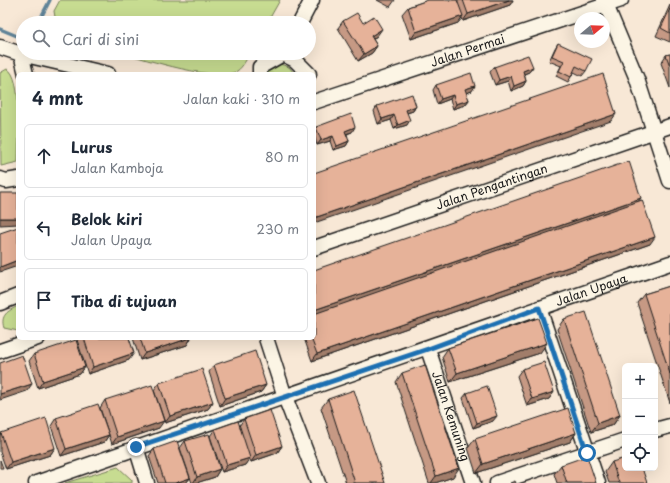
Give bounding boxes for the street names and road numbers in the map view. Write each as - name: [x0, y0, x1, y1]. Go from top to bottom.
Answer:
- street label: Jalan Permai: [428, 29, 507, 71]
- street label: Jalan Pengantingan: [433, 159, 550, 214]
- street label: Jalan Upaya: [553, 268, 630, 310]
- street label: Jalan Kemuning: [428, 369, 475, 463]

